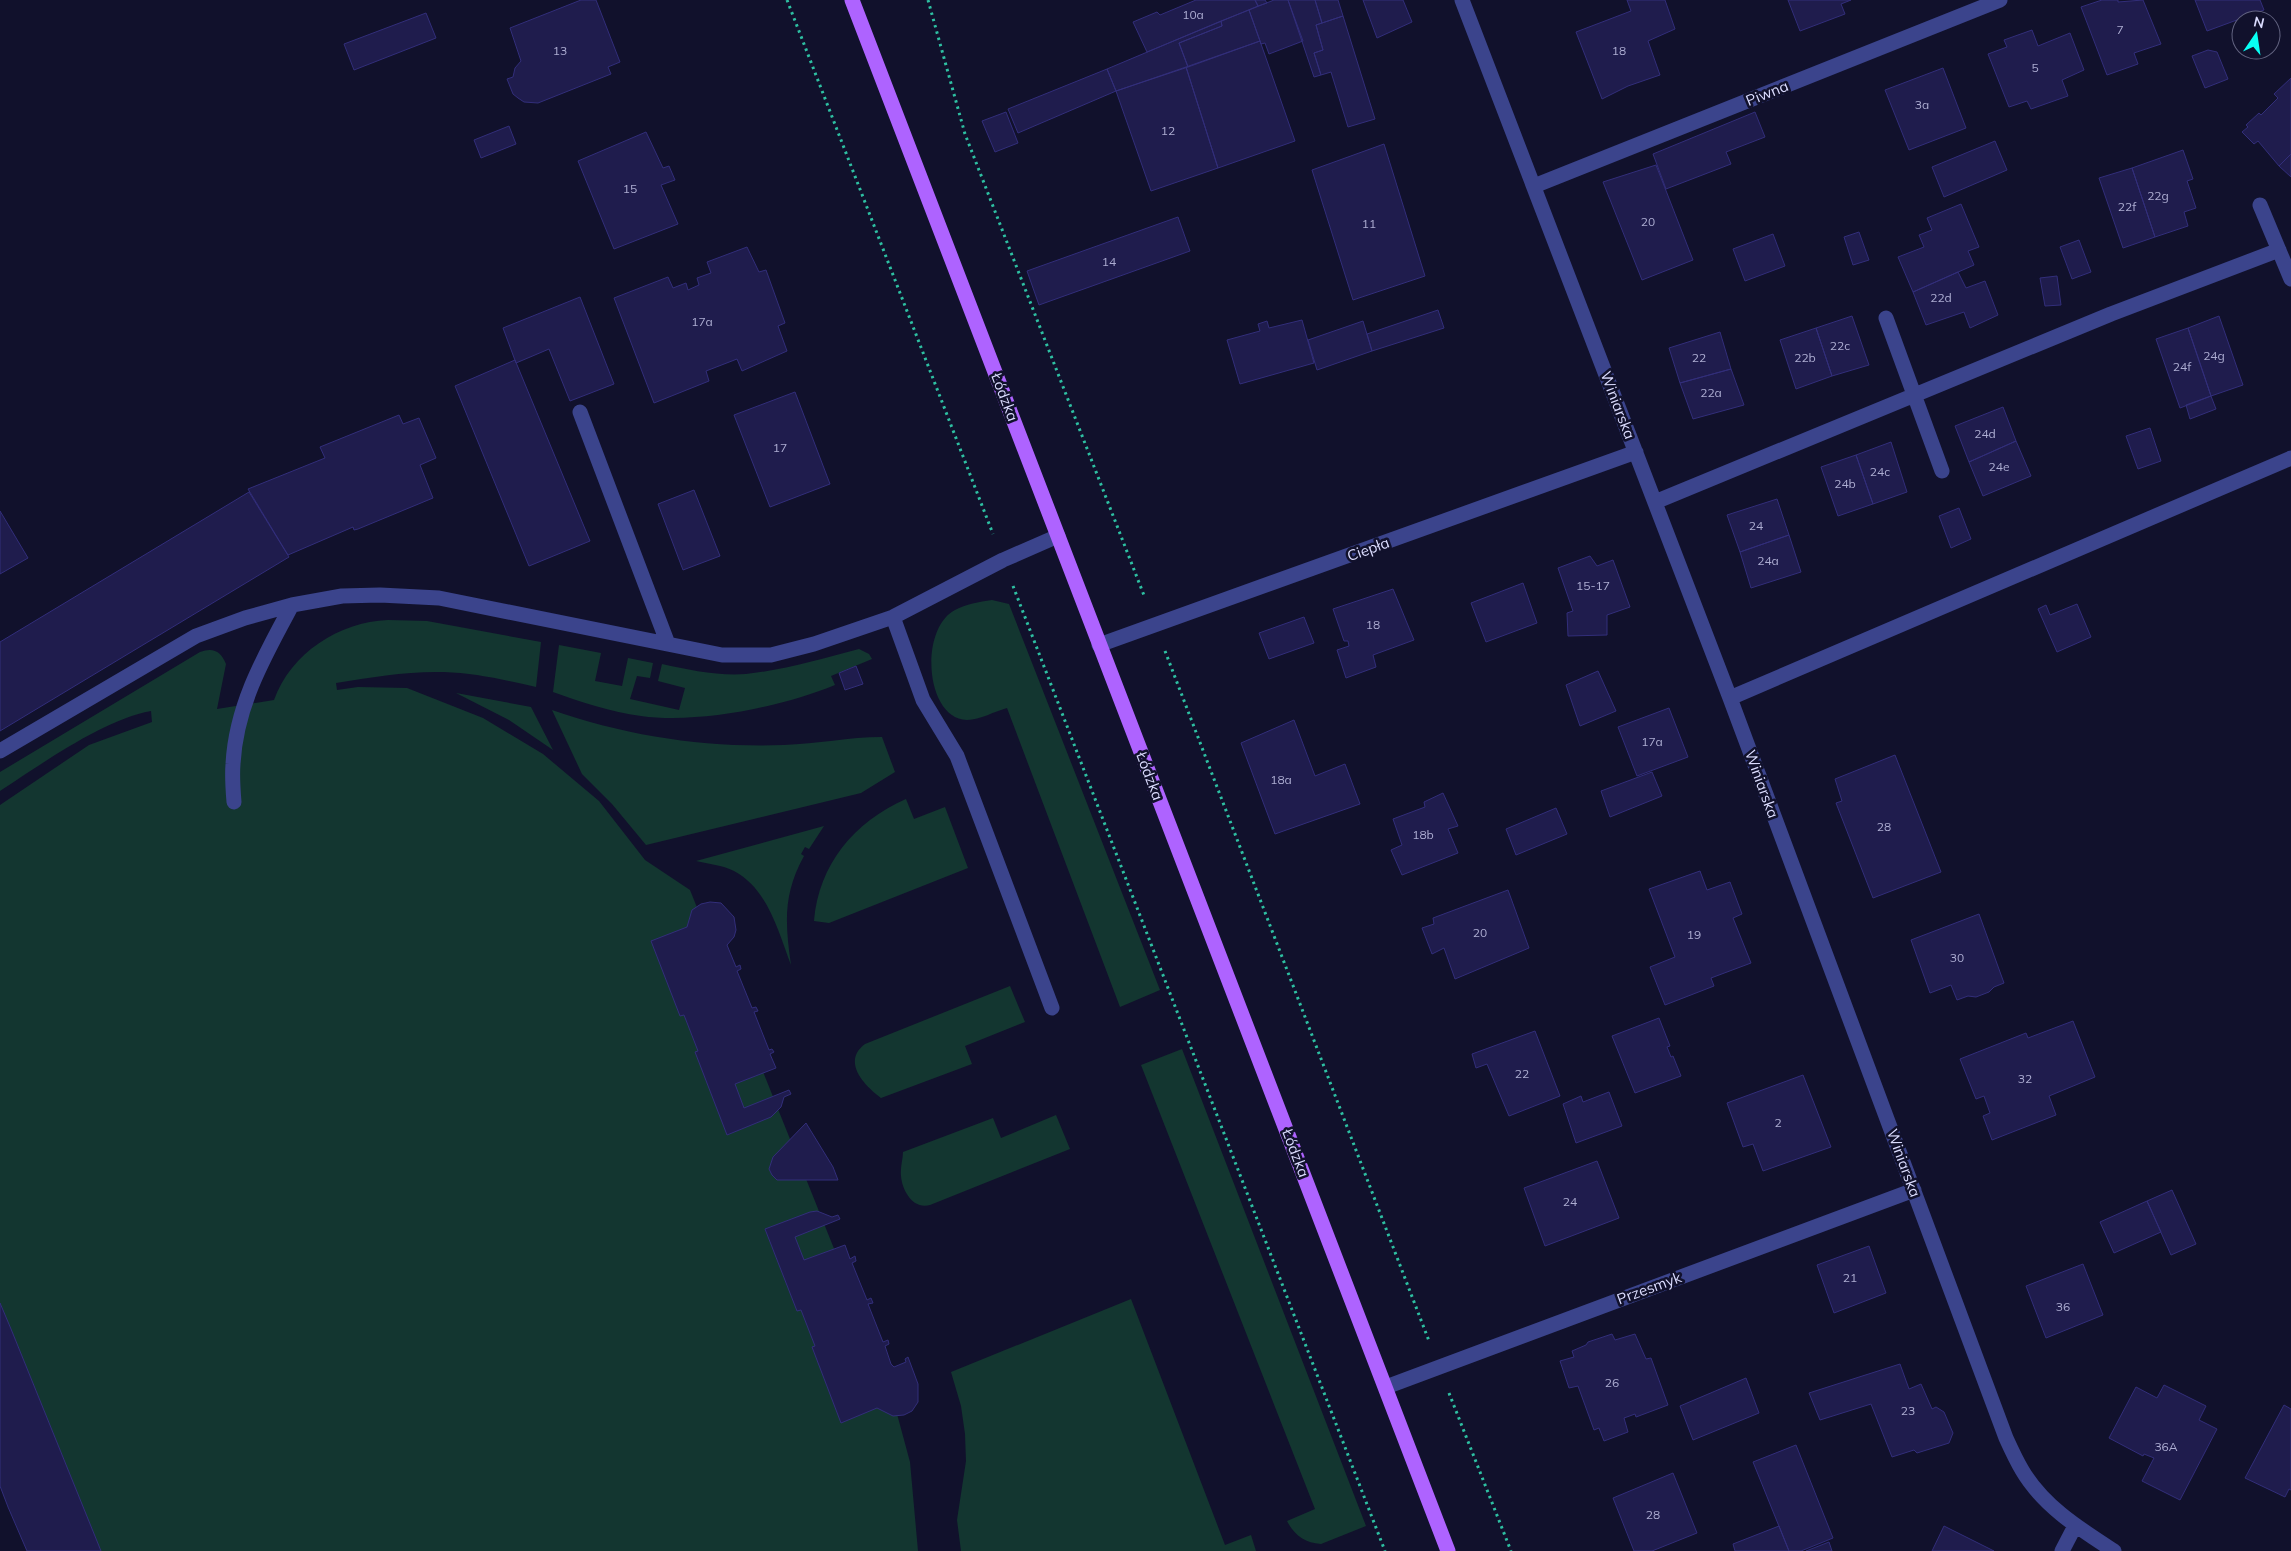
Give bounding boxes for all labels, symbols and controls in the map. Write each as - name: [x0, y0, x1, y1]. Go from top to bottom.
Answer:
- house number: 10a: [1182, 7, 1204, 22]
- north arrow: [2231, 10, 2281, 60]
- text: N: [2252, 12, 2266, 32]
- house number: 7: [2116, 22, 2124, 37]
- house number: 13: [553, 43, 567, 58]
- house number: 18: [1612, 43, 1626, 58]
- house number: 5: [2031, 60, 2039, 75]
- street label: Piwna: [1743, 76, 1791, 110]
- house number: 3a: [1915, 97, 1929, 112]
- house number: 12: [1161, 123, 1175, 138]
- house number: 15: [623, 181, 637, 196]
- house number: 22g: [2147, 188, 2169, 203]
- house number: 22f: [2118, 199, 2137, 214]
- house number: 20: [1641, 214, 1655, 229]
- house number: 11: [1362, 216, 1376, 231]
- house number: 14: [1102, 254, 1116, 269]
- house number: 22d: [1930, 290, 1952, 305]
- house number: 17a: [691, 314, 713, 329]
- house number: 22c: [1830, 338, 1850, 353]
- house number: 24g: [2203, 348, 2225, 363]
- house number: 22: [1692, 350, 1706, 365]
- house number: 22b: [1794, 350, 1816, 365]
- house number: 24f: [2173, 359, 2192, 374]
- street label: Winiarska: [1596, 368, 1640, 442]
- street label: Łódzka: [987, 369, 1023, 424]
- house number: 22a: [1700, 385, 1722, 400]
- house number: 24d: [1974, 426, 1996, 441]
- house number: 17: [773, 440, 787, 455]
- house number: 24e: [1989, 459, 2009, 474]
- house number: 24c: [1870, 464, 1890, 479]
- house number: 24b: [1834, 476, 1856, 491]
- house number: 24: [1749, 518, 1763, 533]
- street label: Ciepła: [1344, 533, 1392, 565]
- house number: 24a: [1757, 553, 1779, 568]
- house number: 15-17: [1576, 578, 1610, 593]
- house number: 18: [1366, 617, 1380, 632]
- house number: 17a: [1641, 734, 1663, 749]
- street label: Winiarska: [1741, 747, 1783, 821]
- street label: Łódzka: [1132, 748, 1168, 803]
- house number: 18a: [1270, 772, 1292, 787]
- house number: 28: [1877, 819, 1891, 834]
- house number: 18b: [1412, 827, 1434, 842]
- house number: 20: [1473, 925, 1487, 940]
- house number: 19: [1687, 927, 1701, 942]
- house number: 30: [1950, 950, 1964, 965]
- house number: 22: [1515, 1066, 1529, 1081]
- house number: 32: [2018, 1071, 2032, 1086]
- house number: 2: [1774, 1115, 1782, 1130]
- street label: Łódzka: [1278, 1125, 1314, 1180]
- street label: Winiarska: [1883, 1126, 1925, 1200]
- house number: 24: [1563, 1194, 1577, 1209]
- street label: Przesmyk: [1614, 1268, 1684, 1308]
- house number: 21: [1843, 1270, 1857, 1285]
- house number: 36: [2056, 1299, 2070, 1314]
- house number: 26: [1605, 1375, 1619, 1390]
- house number: 23: [1901, 1403, 1915, 1418]
- house number: 36A: [2154, 1439, 2178, 1454]
- house number: 28: [1646, 1507, 1660, 1522]

